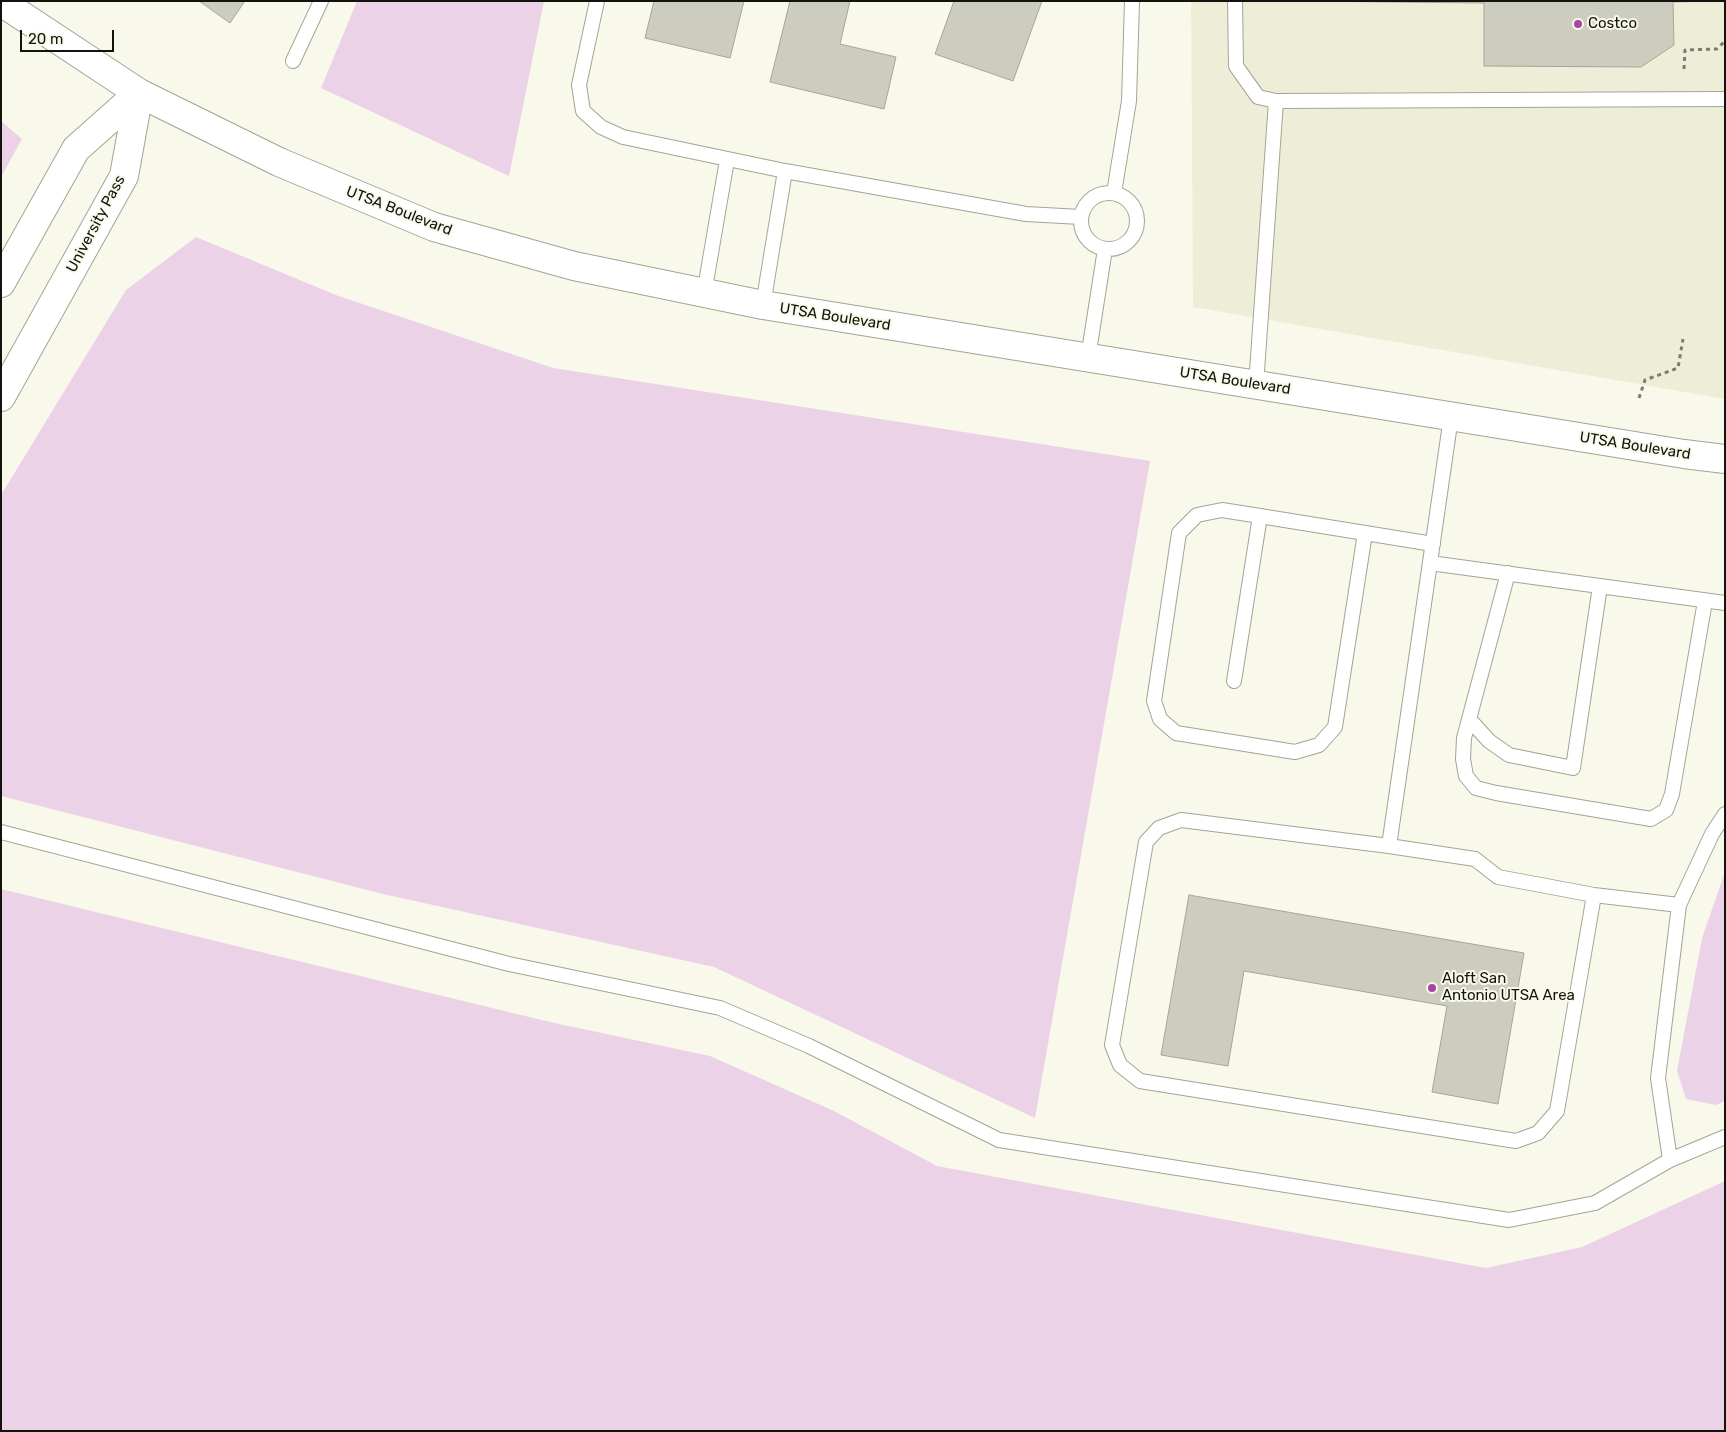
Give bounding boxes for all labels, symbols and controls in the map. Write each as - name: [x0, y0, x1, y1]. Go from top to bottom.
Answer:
- place label: Costco: [1588, 15, 1637, 33]
- marker: Costco: [1572, 18, 1584, 30]
- scale bar: [22, 20, 116, 52]
- text: 20 m: [28, 30, 63, 48]
- street label: University Pass: [63, 172, 129, 276]
- street label: UTSA Boulevard: [343, 182, 455, 240]
- street label: UTSA Boulevard: [778, 299, 892, 335]
- street label: UTSA Boulevard: [1178, 363, 1292, 399]
- street label: UTSA Boulevard: [1578, 428, 1692, 464]
- place label: Aloft San Antonio UTSA Area: [1442, 970, 1575, 1005]
- marker: Aloft San Antonio UTSA Area: [1426, 982, 1438, 994]

